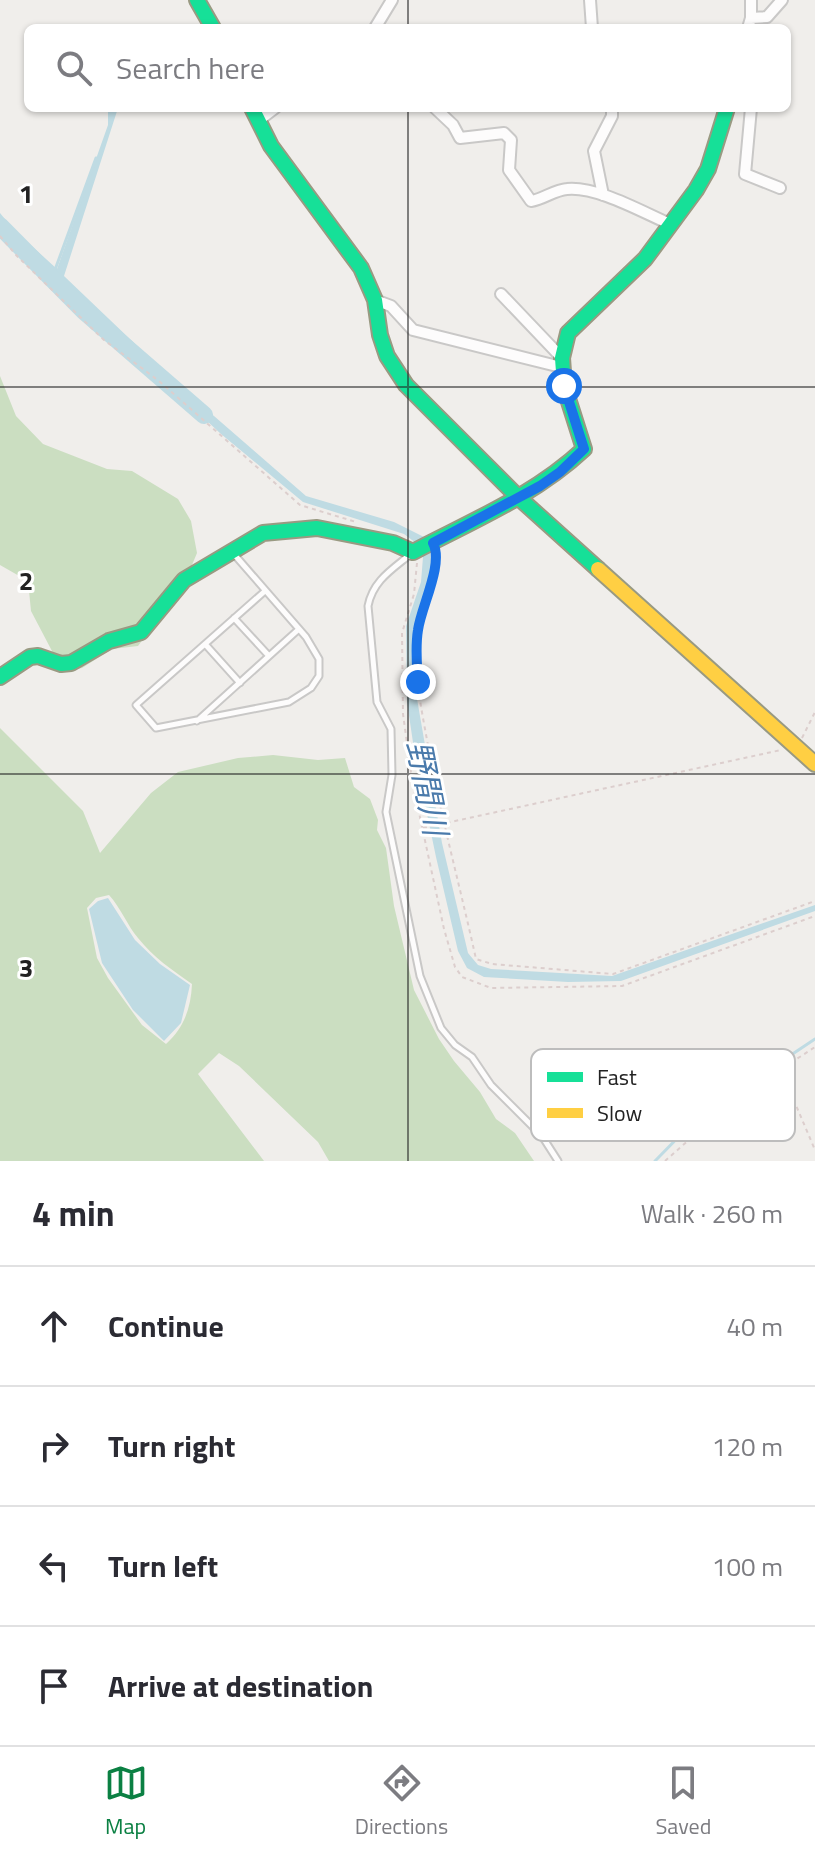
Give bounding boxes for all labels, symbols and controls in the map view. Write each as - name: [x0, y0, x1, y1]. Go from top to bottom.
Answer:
- search box: [24, 24, 791, 112]
- text: Search here: [116, 45, 265, 91]
- icon: search: [52, 46, 96, 90]
- text: 1: [19, 174, 33, 213]
- route start: [546, 368, 582, 404]
- text: 2: [19, 561, 33, 600]
- route end: [400, 664, 436, 700]
- water label: 野間川: [395, 736, 461, 842]
- text: 3: [19, 948, 33, 987]
- legend: [531, 1049, 795, 1141]
- text: Fast: [597, 1060, 637, 1094]
- text: Slow: [597, 1096, 643, 1130]
- text: 4 min: [32, 1187, 115, 1239]
- text: Walk · 260 m: [641, 1194, 783, 1233]
- text: Continue: [108, 1303, 224, 1349]
- icon: ahead: [32, 1304, 76, 1348]
- text: 40 m: [726, 1307, 783, 1346]
- text: Turn right: [108, 1423, 236, 1469]
- icon: right: [32, 1424, 76, 1468]
- text: 120 m: [712, 1427, 783, 1466]
- text: Turn left: [108, 1543, 218, 1589]
- icon: left: [32, 1544, 76, 1588]
- text: 100 m: [712, 1547, 783, 1586]
- text: Arrive at destination: [108, 1663, 373, 1709]
- icon: arrive: [32, 1664, 76, 1708]
- tab: Map: [104, 1761, 148, 1843]
- tab: Directions: [355, 1761, 448, 1843]
- tab: Saved: [655, 1761, 711, 1843]

